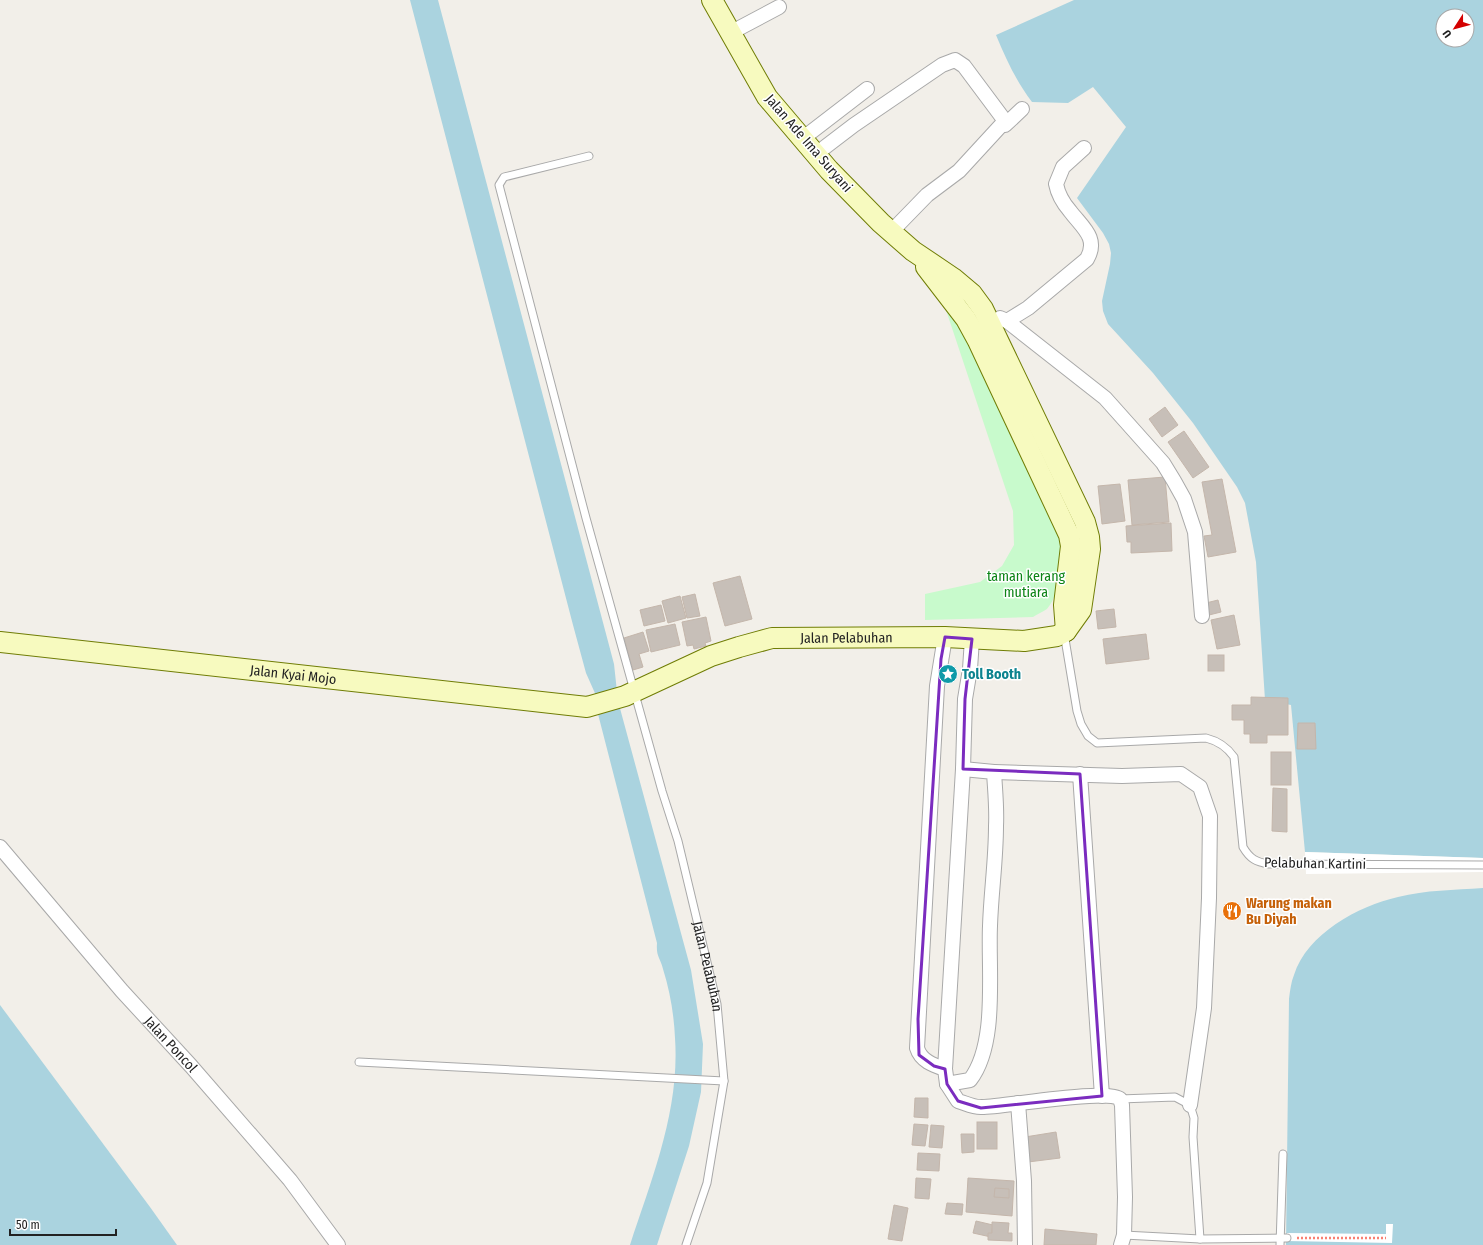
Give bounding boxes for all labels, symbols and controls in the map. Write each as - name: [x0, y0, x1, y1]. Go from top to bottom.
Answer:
- north arrow: [1435, 8, 1475, 48]
- text: U: [1440, 27, 1454, 40]
- street label: Jalan Ade Ima Suryani: [761, 91, 856, 196]
- park label: taman kerang mutiara: [987, 568, 1066, 601]
- street label: Jalan Pelabuhan: [800, 629, 893, 647]
- street label: Jalan Kyai Mojo: [249, 662, 337, 688]
- place icon: Toll Booth: [937, 663, 959, 685]
- place label: Toll Booth: [962, 666, 1021, 683]
- street label: Pelabuhan Kartini: [1264, 854, 1366, 873]
- place label: Warung makan Bu Diyah: [1246, 895, 1332, 928]
- restaurant icon: Warung makan Bu Diyah: [1221, 900, 1243, 922]
- street label: Jalan Pelabuhan: [688, 920, 726, 1012]
- street label: Jalan Poncol: [141, 1013, 201, 1076]
- scale bar: [10, 1211, 116, 1237]
- text: 50 m: [16, 1218, 40, 1232]

